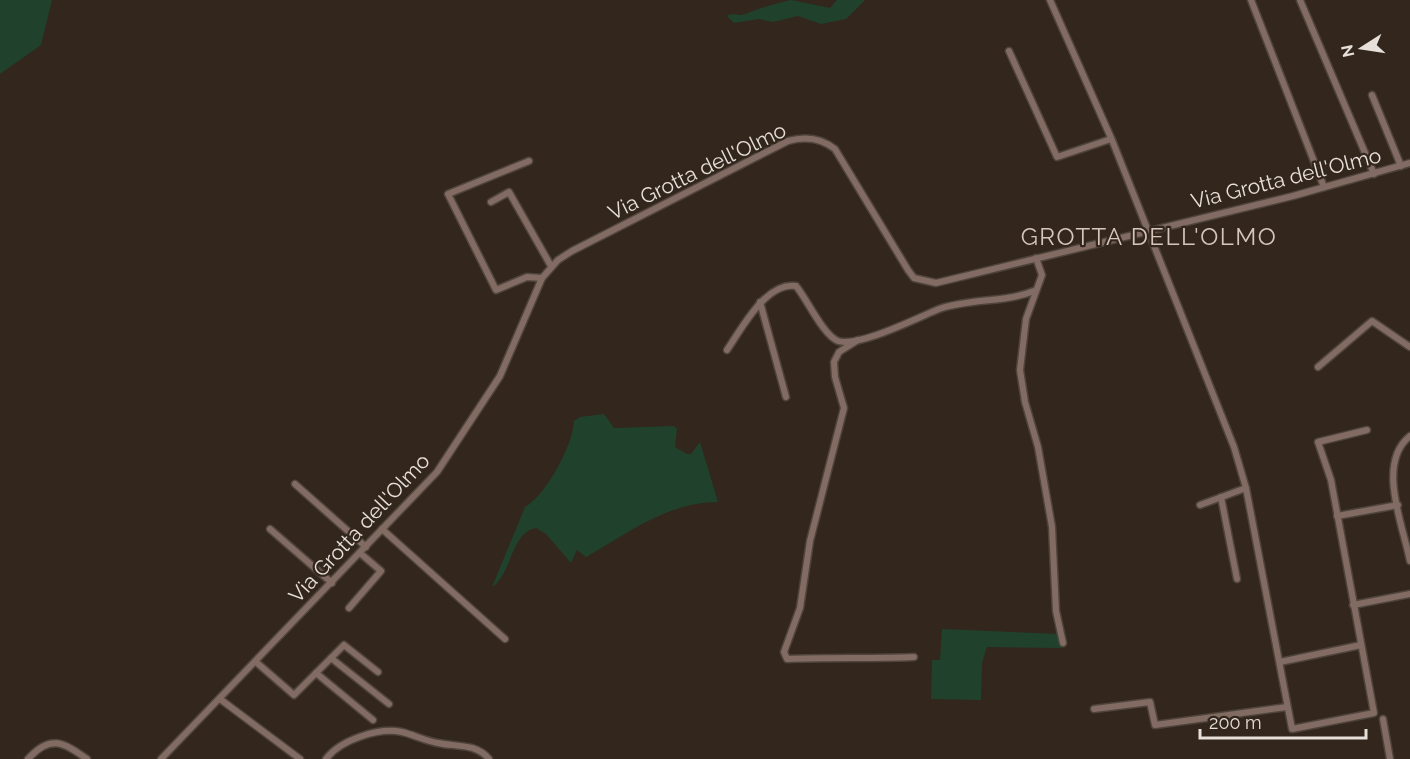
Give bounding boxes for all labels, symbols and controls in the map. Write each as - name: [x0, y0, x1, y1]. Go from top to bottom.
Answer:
- north arrow: [1332, 18, 1392, 78]
- text: N: [1337, 43, 1358, 59]
- street label: Via Grotta dell'Olmo: [604, 117, 790, 225]
- street label: Via Grotta dell'Olmo: [1188, 142, 1384, 214]
- district label: GROTTA DELL'OLMO: [1021, 222, 1277, 251]
- street label: Via Grotta dell'Olmo: [283, 448, 435, 608]
- scale bar: [1200, 702, 1366, 740]
- text: 200 m: [1209, 712, 1262, 733]

